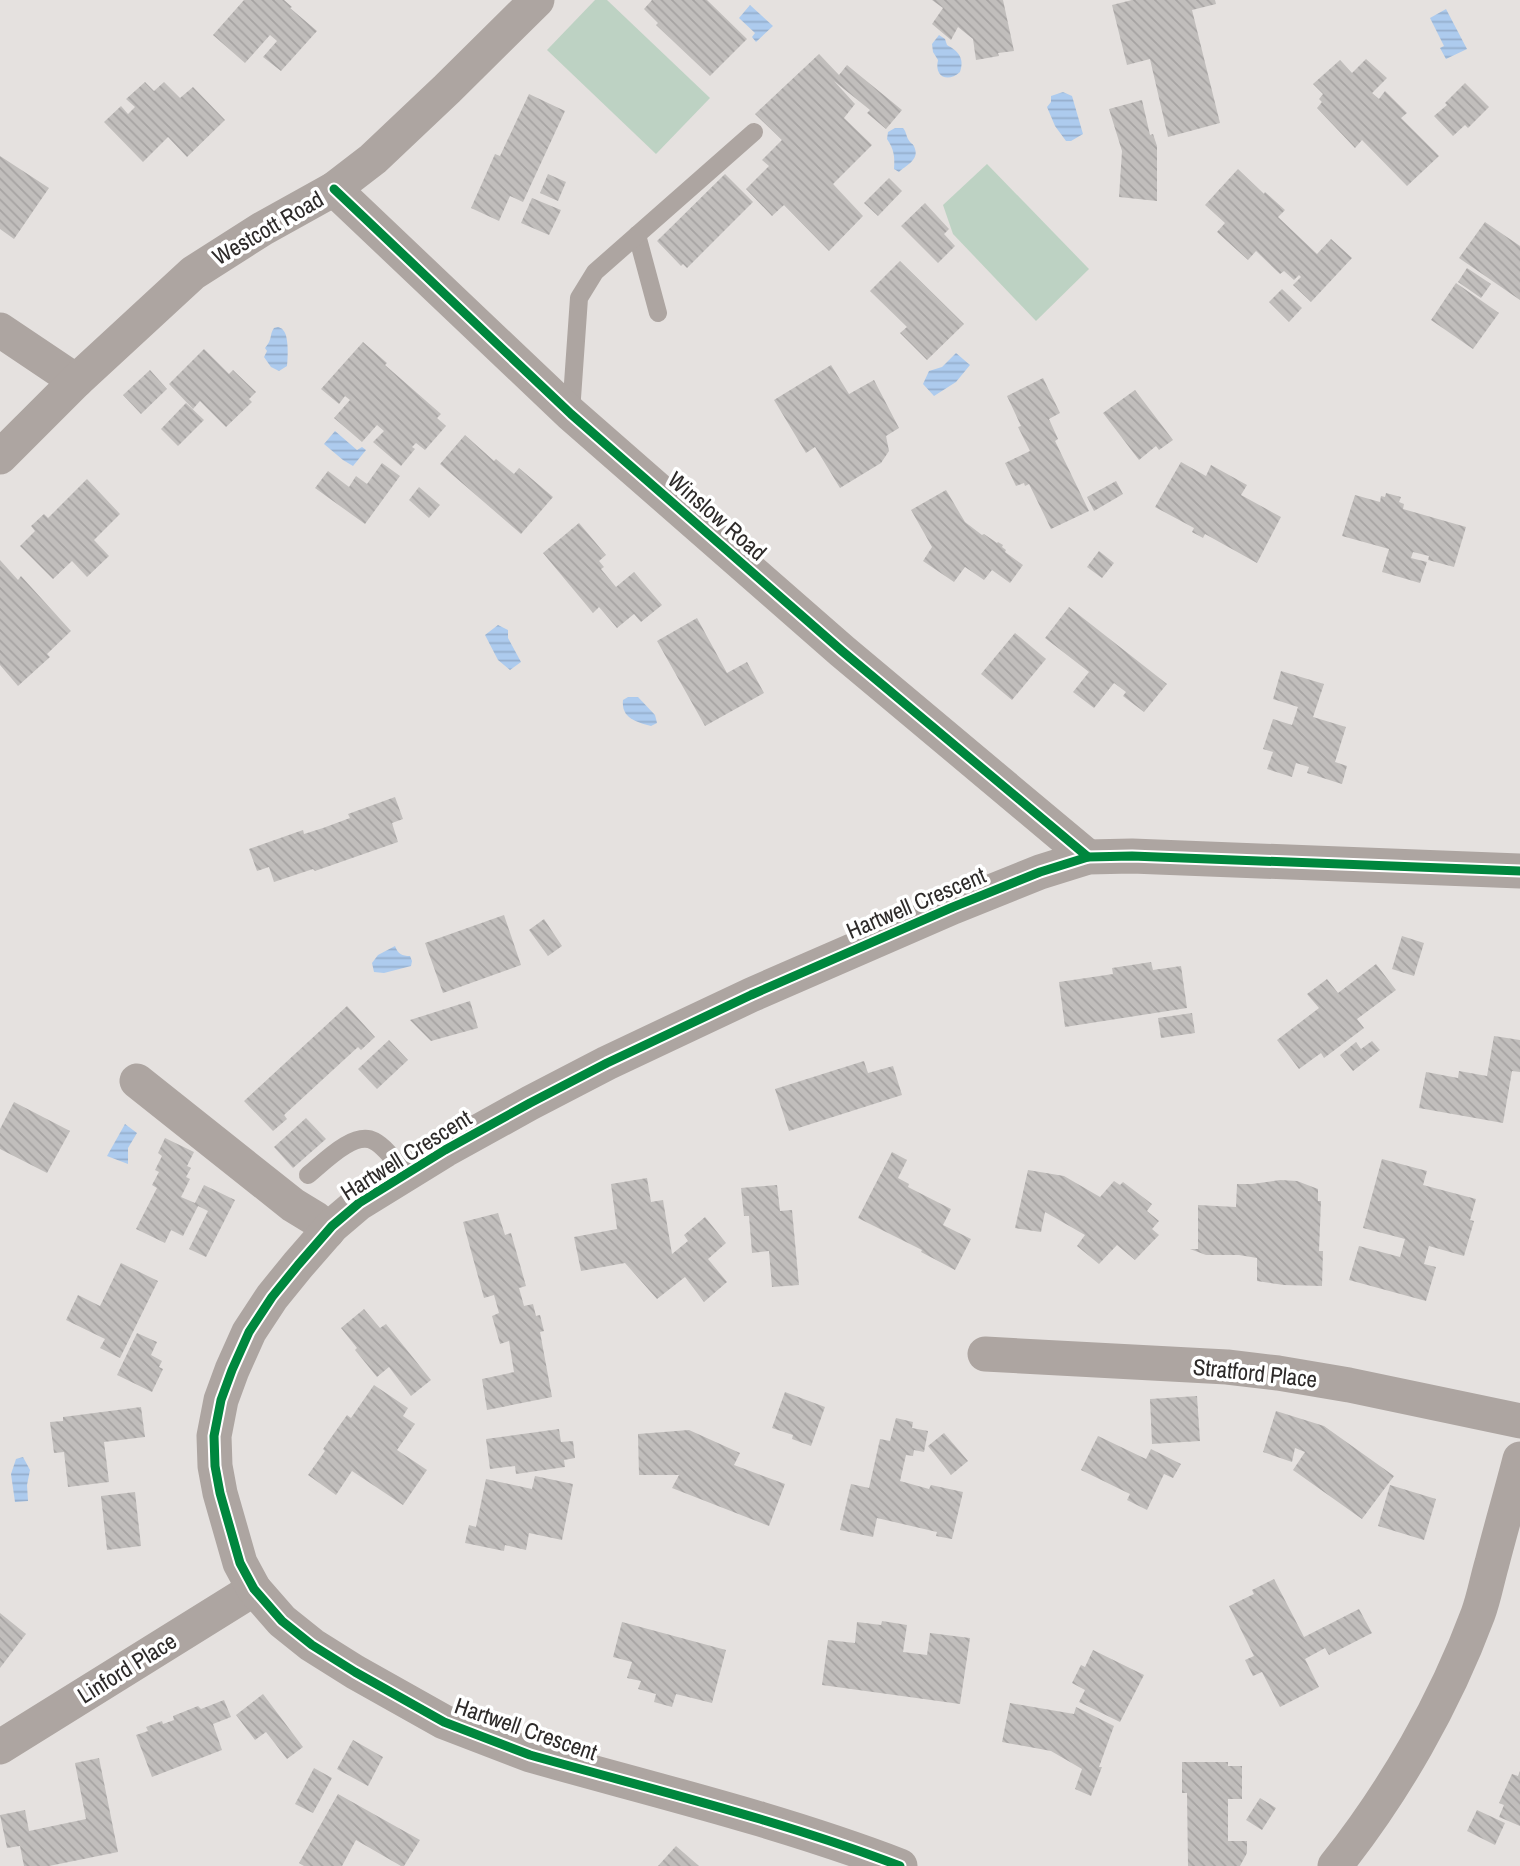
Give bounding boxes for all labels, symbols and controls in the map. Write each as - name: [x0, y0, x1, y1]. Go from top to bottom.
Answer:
- street label: Westcott Road: [207, 183, 329, 272]
- street label: Winslow Road: [661, 464, 773, 567]
- street label: Hartwell Crescent: [841, 859, 990, 946]
- street label: Hartwell Crescent: [334, 1102, 477, 1207]
- street label: Stratford Place: [1191, 1351, 1319, 1394]
- street label: Linford Place: [71, 1625, 182, 1710]
- street label: Hartwell Crescent: [451, 1690, 602, 1767]

